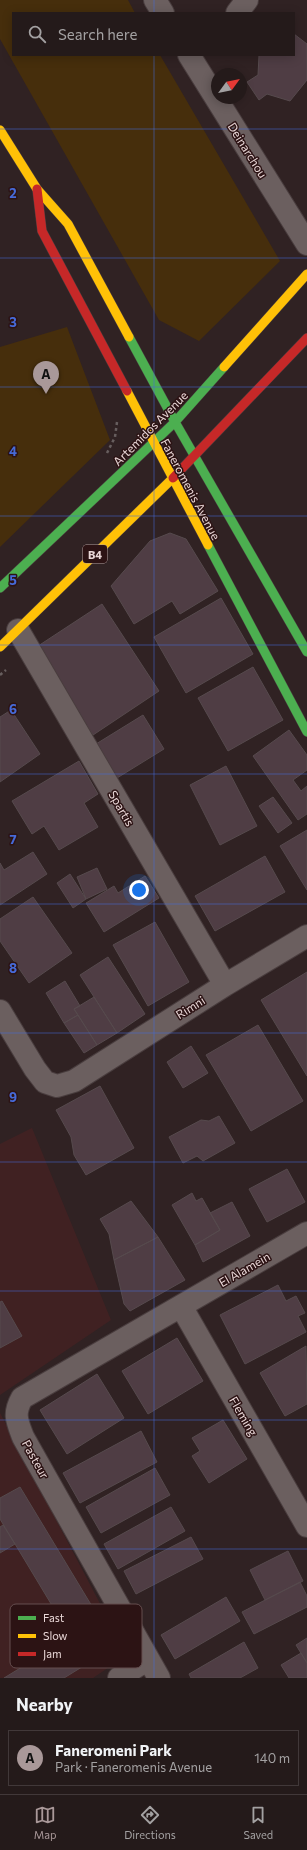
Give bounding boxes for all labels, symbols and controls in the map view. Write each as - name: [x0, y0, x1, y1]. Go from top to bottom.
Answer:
- search box: [12, 12, 295, 56]
- icon: search: [26, 23, 48, 45]
- text: Search here: [58, 25, 137, 43]
- north arrow: [211, 68, 247, 104]
- street label: Deinarchou: [225, 120, 271, 180]
- text: 2: [9, 185, 17, 201]
- text: 3: [9, 314, 17, 330]
- pin: A: [33, 361, 59, 394]
- street label: Artemidos Avenue: [110, 388, 190, 468]
- street label: Faneromenis Avenue: [158, 436, 224, 542]
- text: 4: [9, 443, 17, 459]
- road number: B4: [83, 545, 107, 563]
- text: 5: [9, 572, 17, 588]
- text: 6: [9, 701, 17, 717]
- street label: Spartis: [106, 788, 138, 828]
- text: 7: [9, 831, 17, 847]
- your location: [129, 880, 149, 900]
- text: 8: [9, 960, 17, 976]
- street label: Rimni: [173, 993, 207, 1021]
- text: 9: [9, 1089, 17, 1105]
- street label: El Alamein: [216, 1249, 272, 1289]
- street label: Fleming: [227, 1394, 261, 1439]
- street label: Pasteur: [20, 1437, 52, 1481]
- legend: [10, 1604, 142, 1668]
- text: Fast: [43, 1611, 65, 1624]
- text: Slow: [43, 1629, 68, 1642]
- text: Jam: [43, 1647, 62, 1661]
- text: Nearby: [16, 1694, 73, 1715]
- text: Faneromeni Park: [55, 1741, 172, 1759]
- text: A: [25, 1750, 35, 1766]
- text: 140 m: [254, 1750, 290, 1766]
- text: Park · Faneromenis Avenue: [55, 1759, 212, 1775]
- tab: Map: [34, 1804, 57, 1841]
- tab: Directions: [124, 1804, 176, 1841]
- tab: Saved: [243, 1804, 273, 1841]

